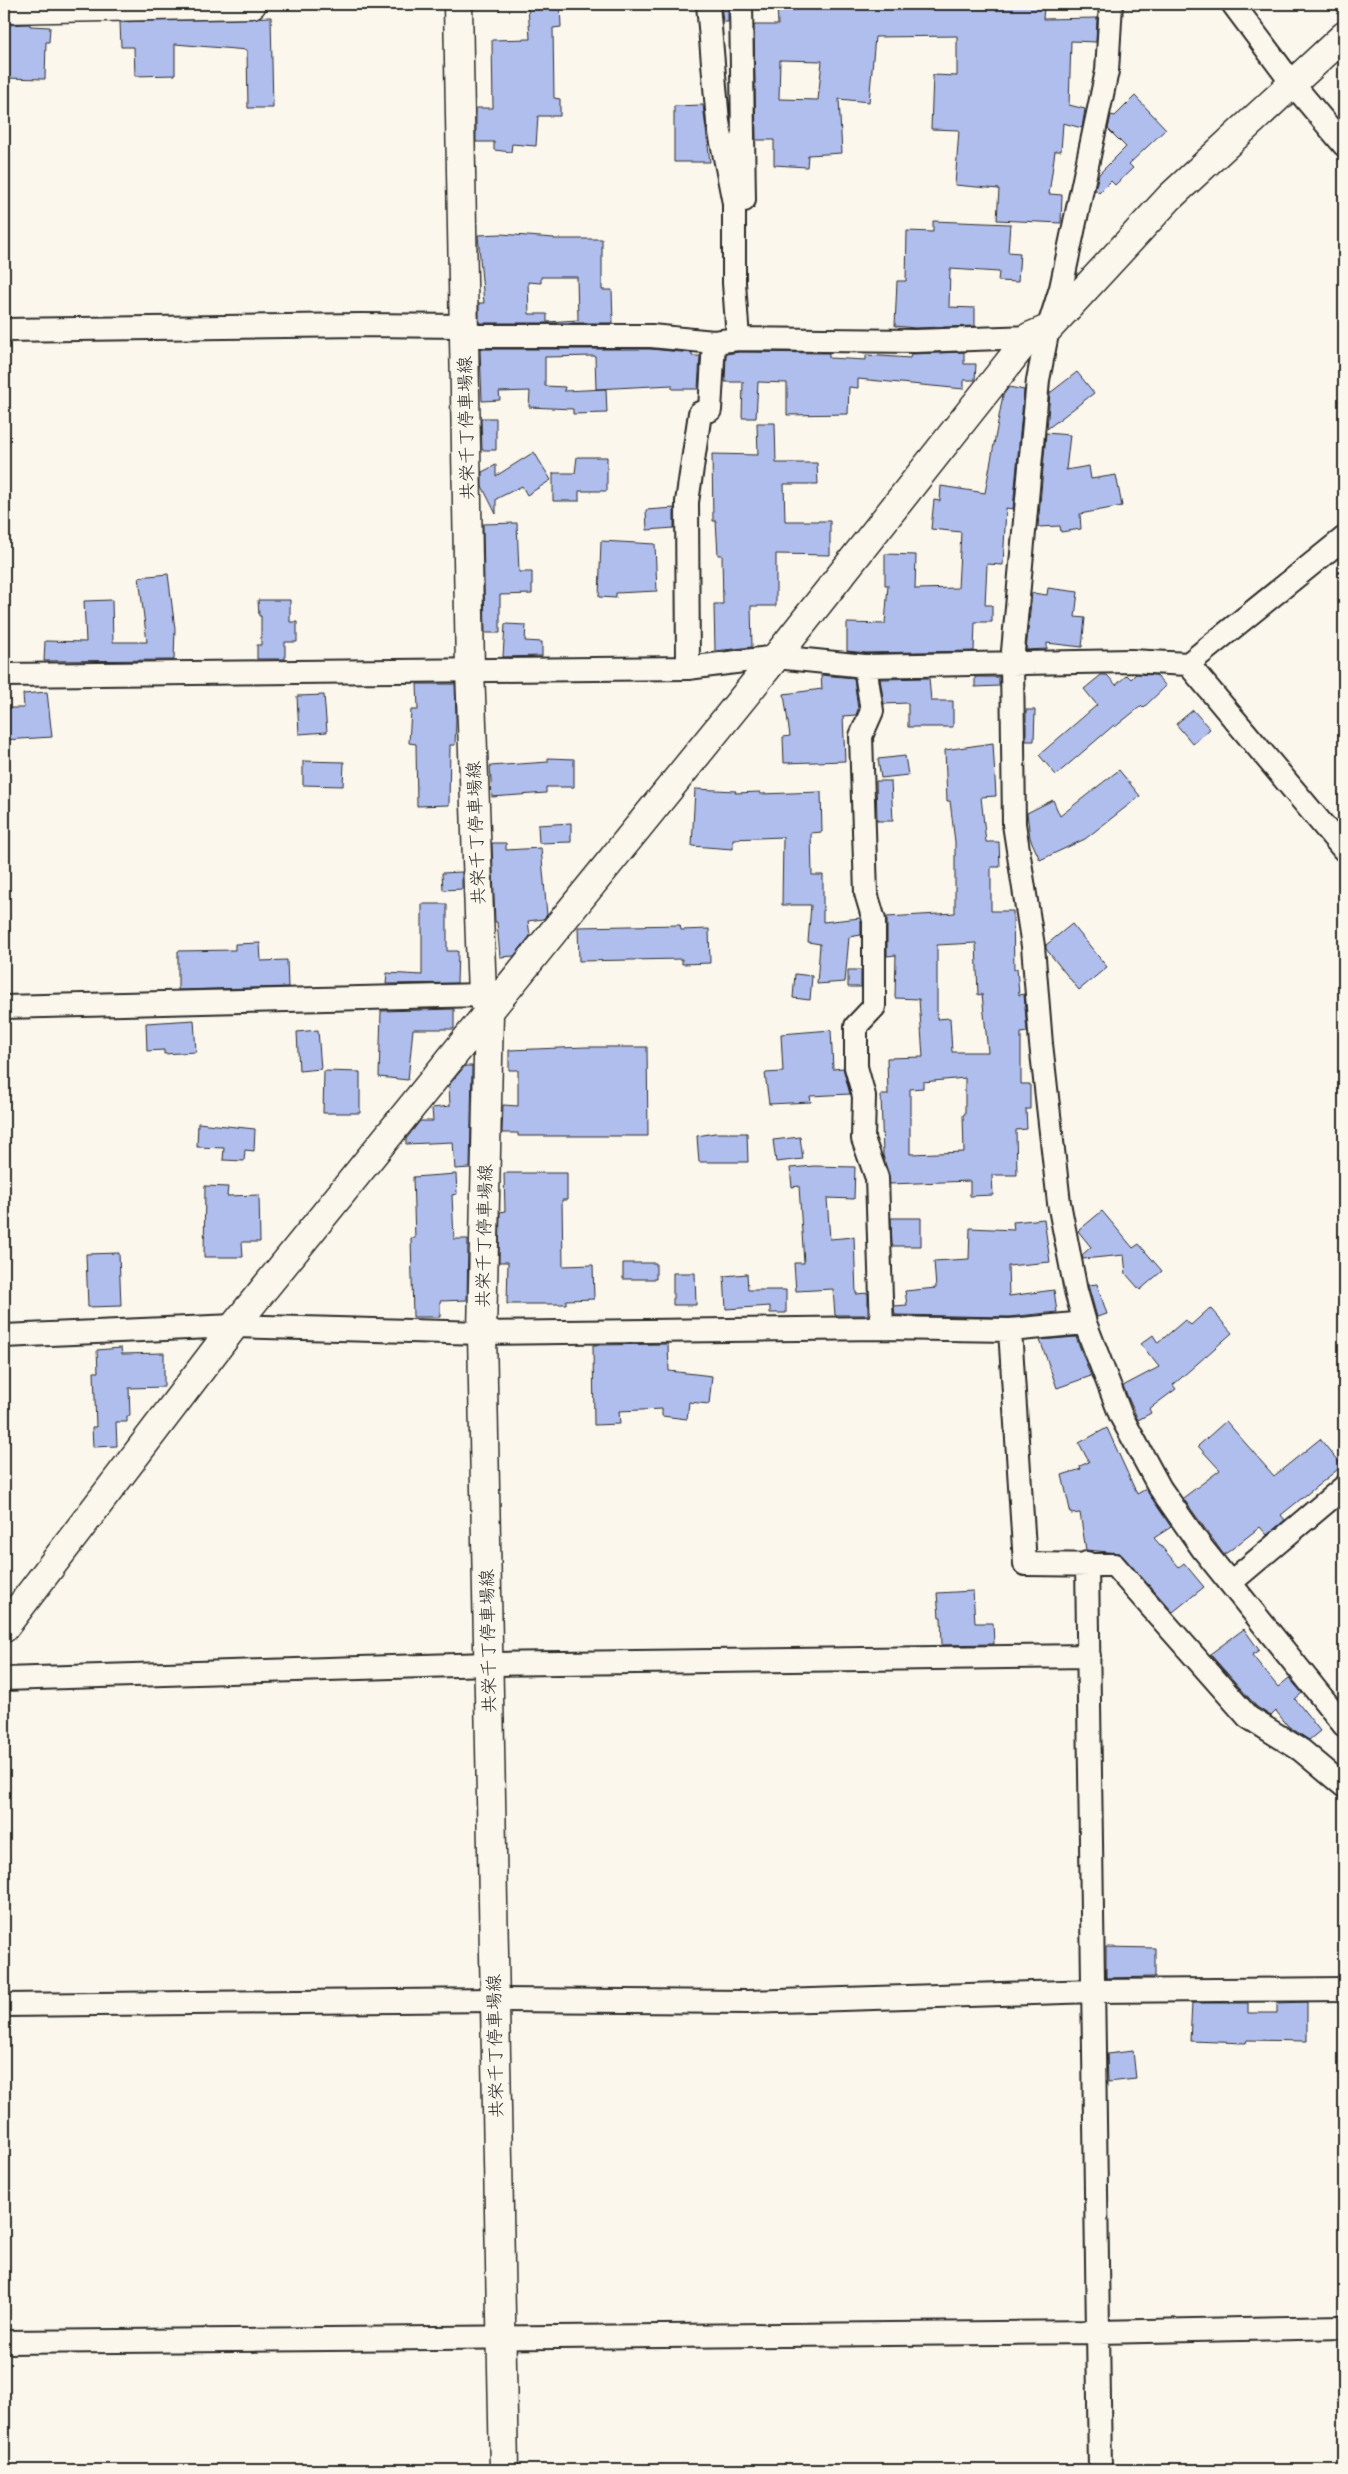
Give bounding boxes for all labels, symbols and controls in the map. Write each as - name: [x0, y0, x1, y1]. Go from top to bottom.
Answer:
- street label: 共栄千丁停車場線: [452, 356, 483, 500]
- street label: 共栄千丁停車場線: [460, 760, 495, 905]
- street label: 共栄千丁停車場線: [470, 1164, 501, 1308]
- street label: 共栄千丁停車場線: [474, 1569, 505, 1713]
- street label: 共栄千丁停車場線: [481, 1974, 512, 2118]

